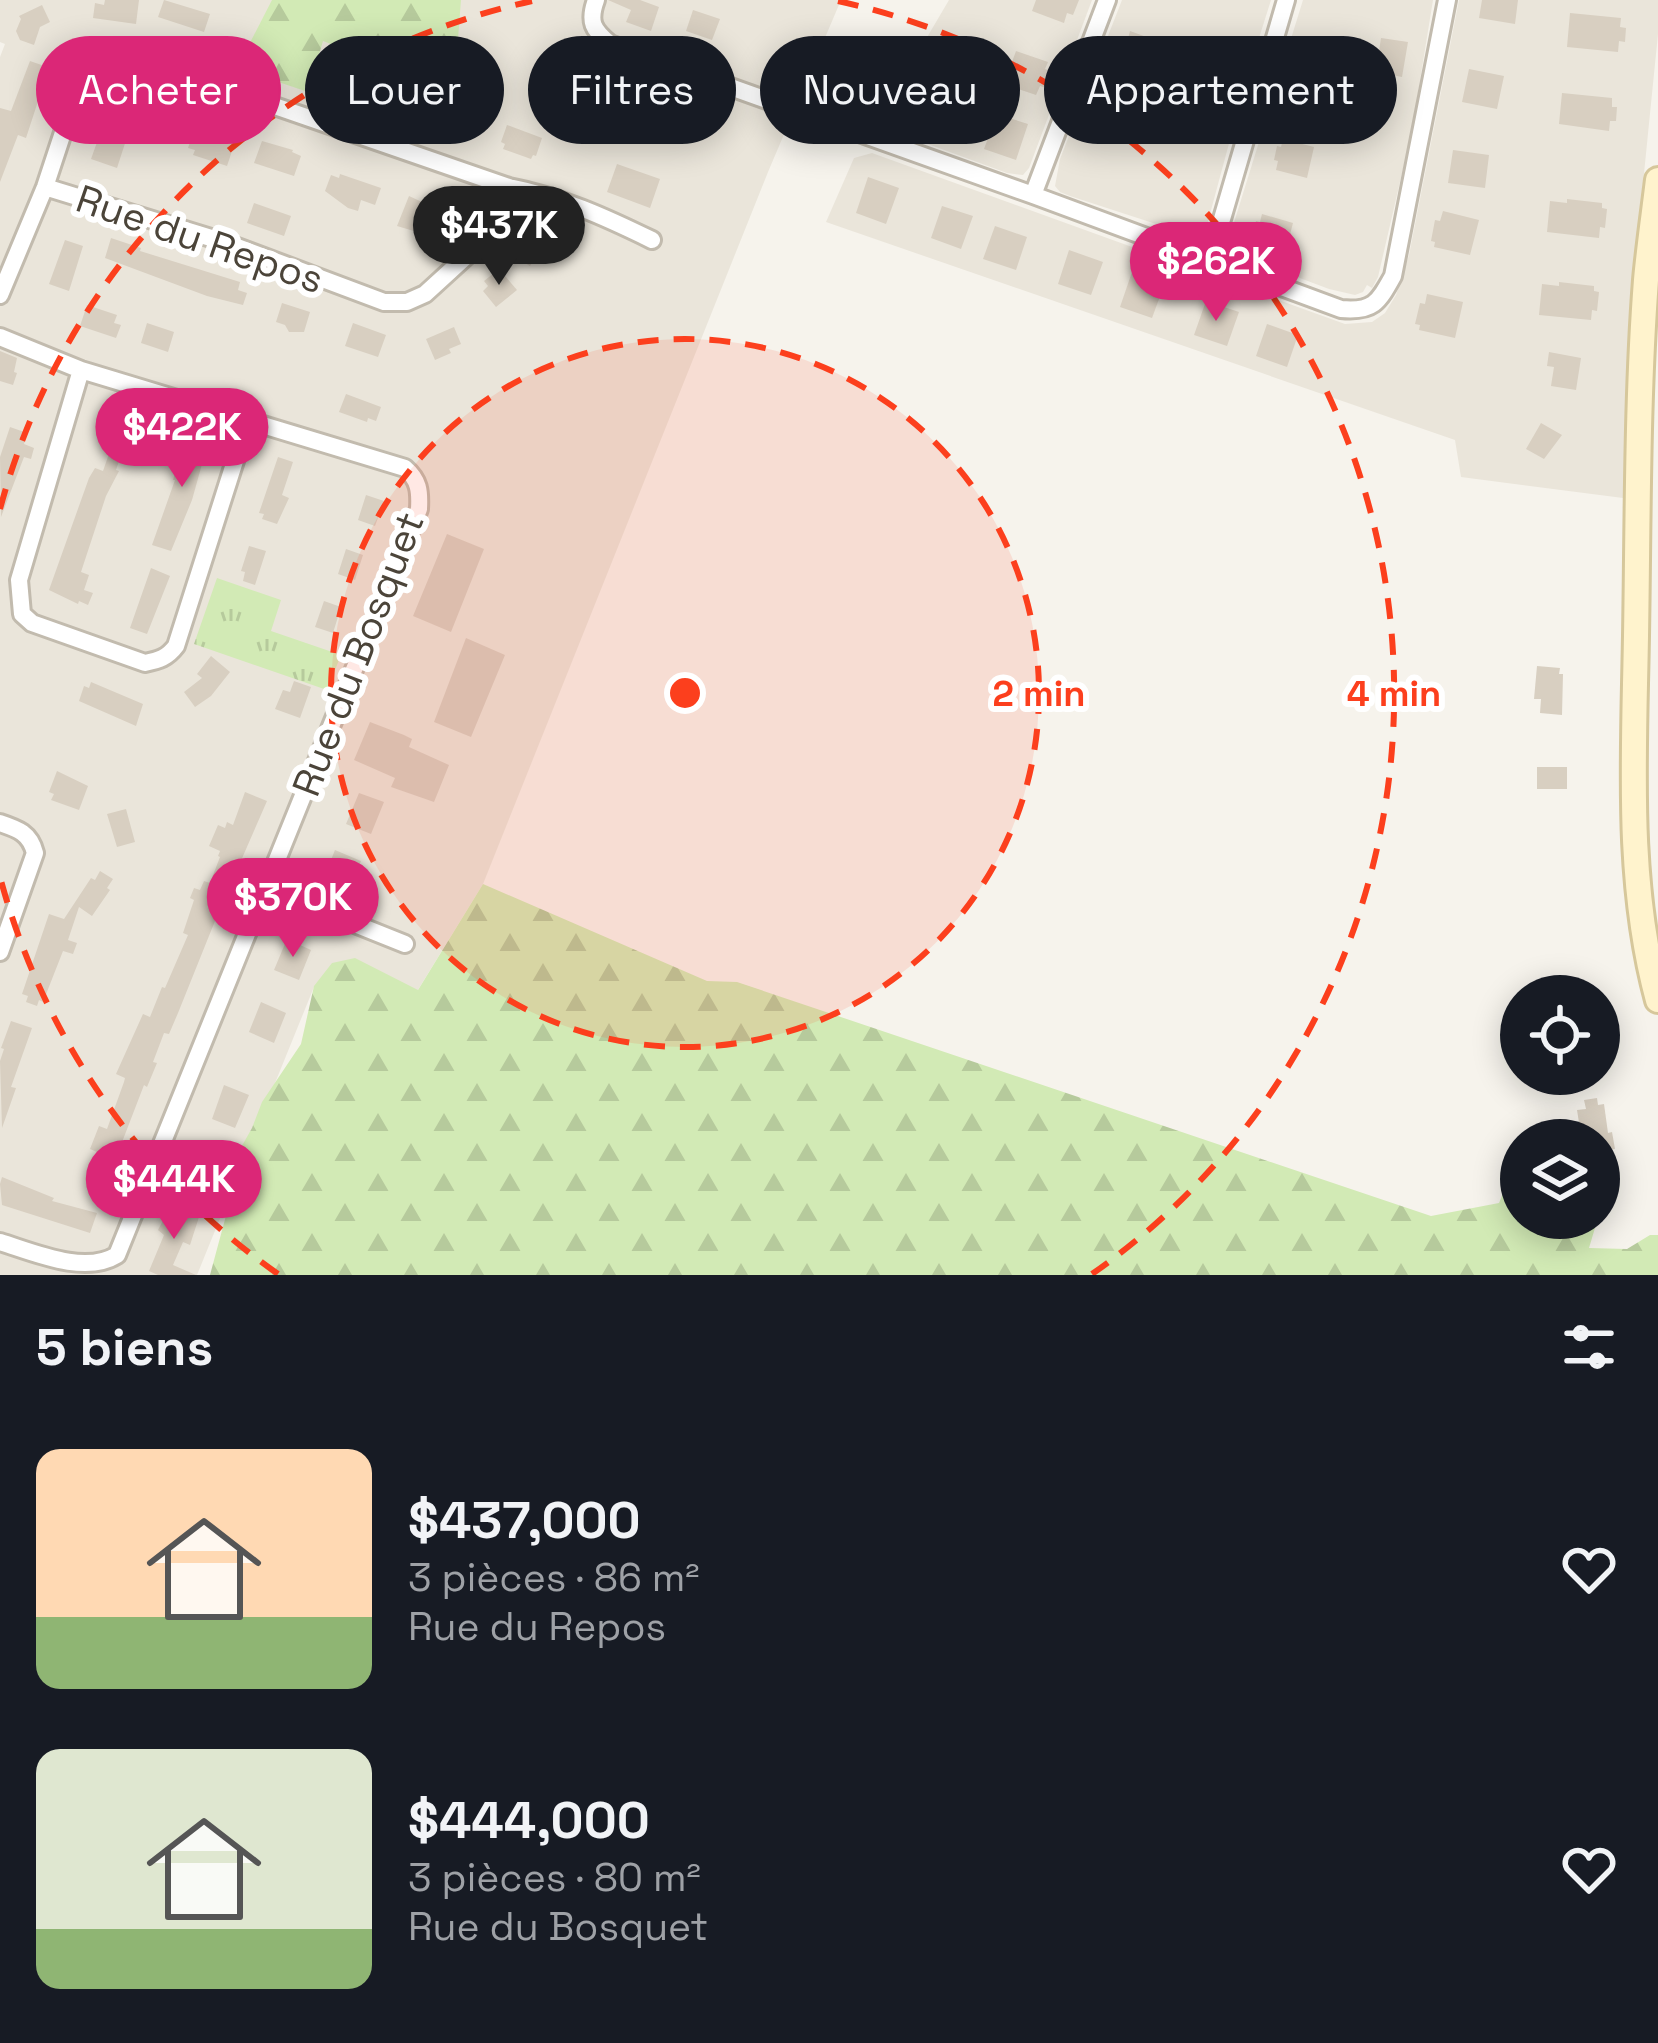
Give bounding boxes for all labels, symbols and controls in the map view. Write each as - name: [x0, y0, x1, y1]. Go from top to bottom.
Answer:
- chip: Acheter: [36, 36, 281, 144]
- chip: Louer: [305, 36, 504, 144]
- chip: Filtres: [528, 36, 736, 144]
- chip: Nouveau: [760, 36, 1020, 144]
- chip: Appartement: [1044, 36, 1397, 144]
- street label: Rue du Repos: [70, 174, 330, 304]
- pin: $437K: [415, 186, 583, 288]
- text: $437K: [440, 200, 558, 249]
- pin: $262K: [1132, 222, 1300, 324]
- text: $262K: [1157, 236, 1275, 285]
- pin: $422K: [98, 388, 266, 490]
- text: $422K: [122, 402, 242, 451]
- street label: Rue du Bosquet: [281, 505, 435, 803]
- text: 2 min: [992, 671, 1086, 717]
- text: 4 min: [1347, 671, 1441, 717]
- centre of rings: [664, 672, 706, 714]
- pin: $370K: [209, 858, 377, 960]
- text: $370K: [234, 872, 352, 921]
- map controls: [1500, 975, 1620, 1239]
- button: locate: [1500, 975, 1620, 1095]
- button: layers: [1500, 1119, 1620, 1239]
- pin: $444K: [90, 1140, 258, 1242]
- text: $444K: [113, 1154, 235, 1203]
- icon: filters: [1556, 1314, 1622, 1380]
- text: 5 biens: [36, 1315, 213, 1380]
- text: $437,000: [408, 1488, 641, 1553]
- icon: home: [132, 1497, 276, 1641]
- icon: heart: [1556, 1536, 1622, 1602]
- text: 3 pièces · 86 m²: [408, 1553, 700, 1602]
- text: Rue du Repos: [408, 1602, 666, 1651]
- text: $444,000: [408, 1788, 650, 1853]
- icon: home: [132, 1797, 276, 1941]
- icon: heart: [1556, 1836, 1622, 1902]
- text: 3 pièces · 80 m²: [408, 1853, 701, 1902]
- text: Rue du Bosquet: [408, 1902, 708, 1951]

